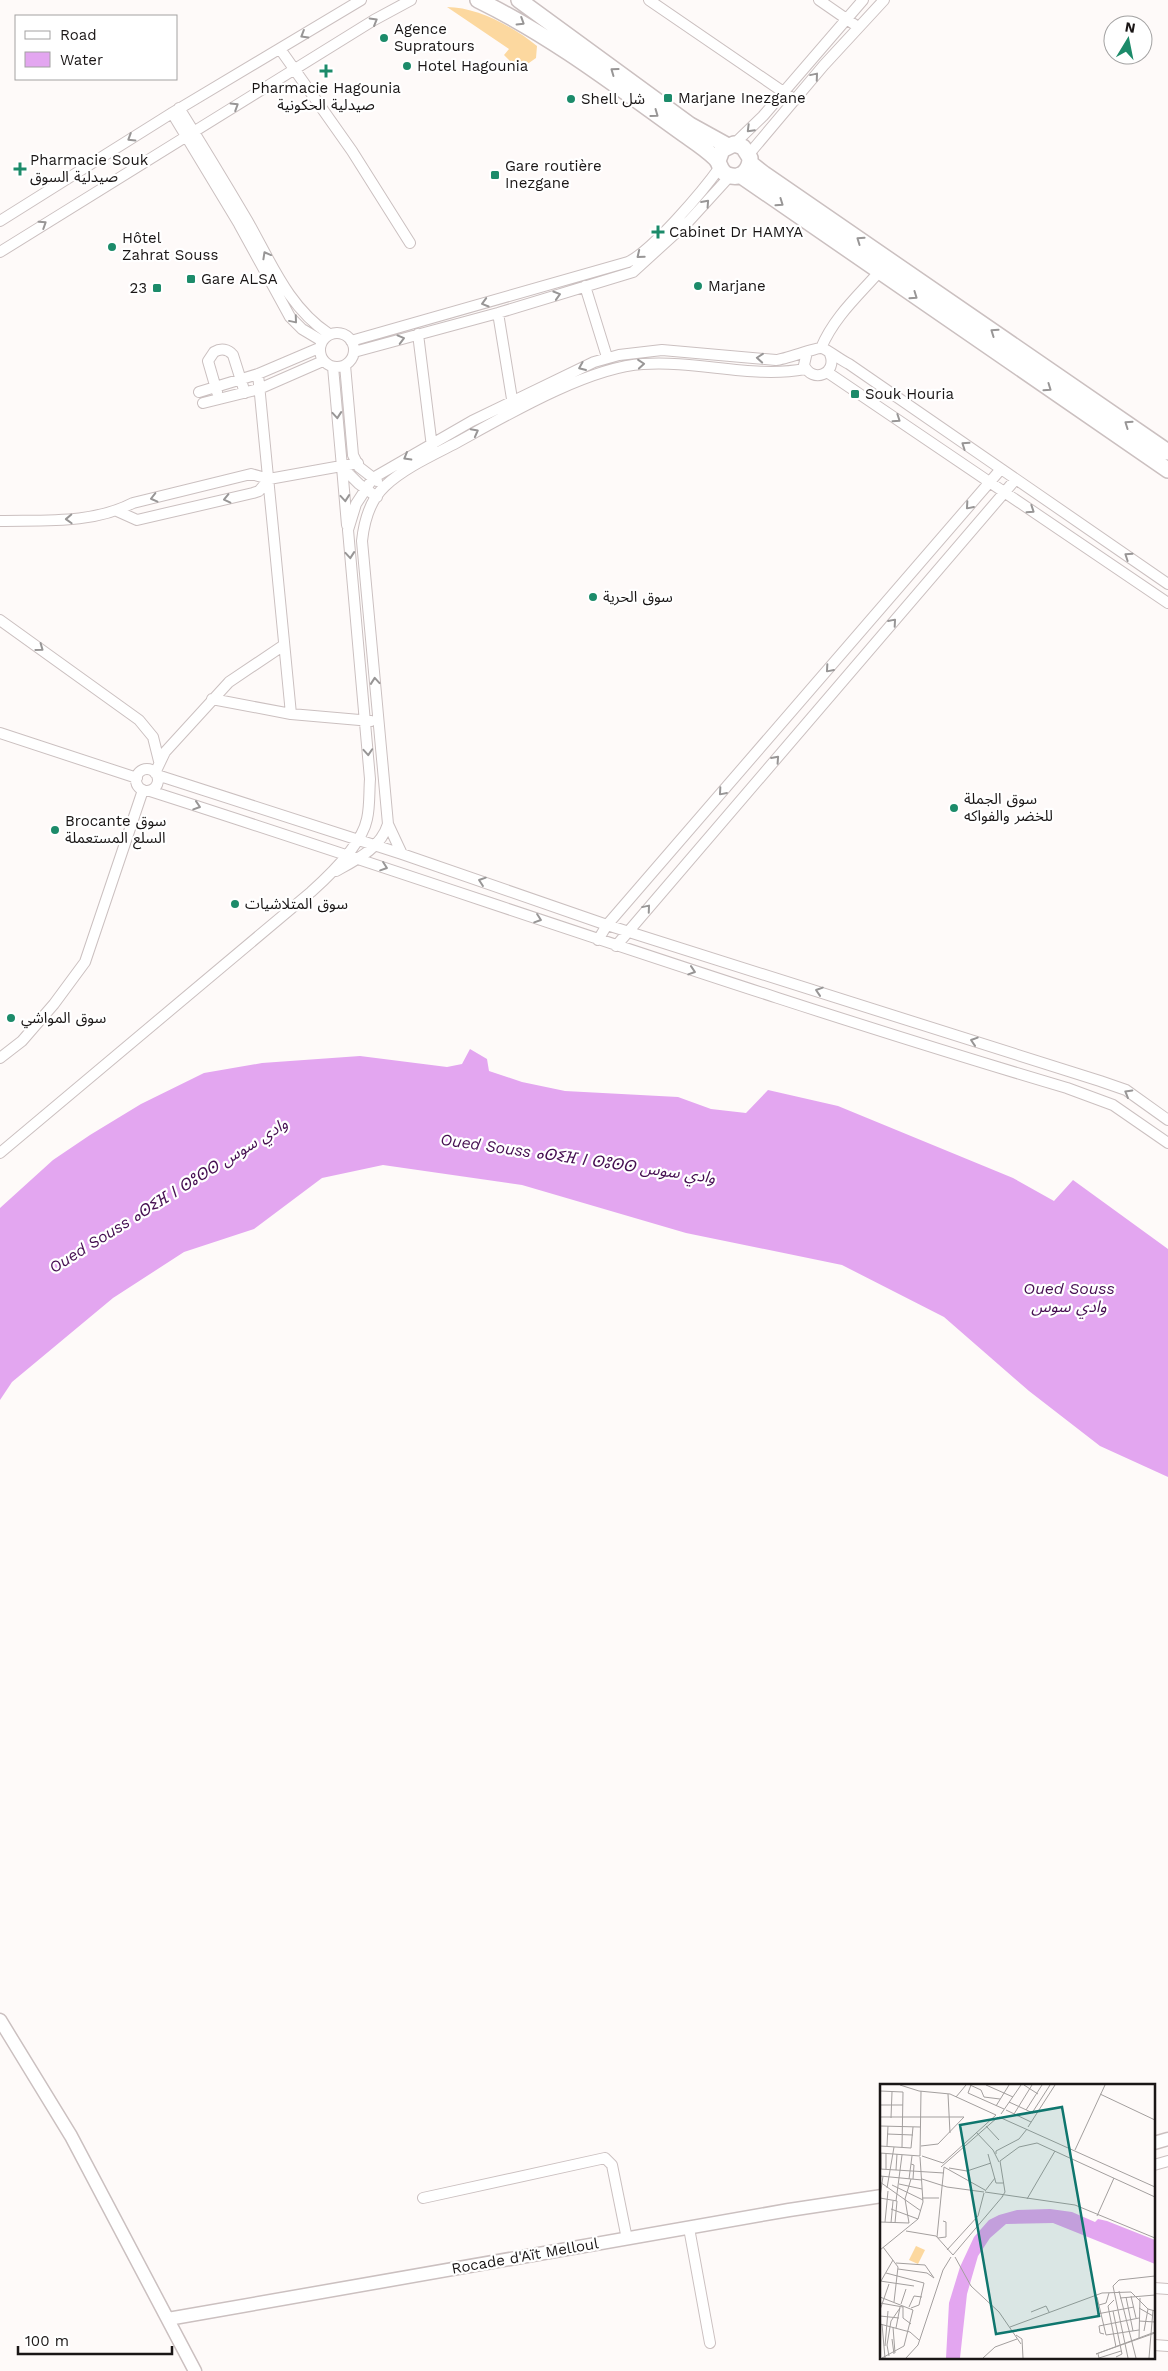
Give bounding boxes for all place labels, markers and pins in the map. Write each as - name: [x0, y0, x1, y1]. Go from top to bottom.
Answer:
- place label: Agence Supratours: [394, 20, 475, 55]
- marker: Agence Supratours: [378, 32, 390, 44]
- place label: Hotel Hagounia: [417, 57, 529, 75]
- marker: Hotel Hagounia: [401, 60, 413, 72]
- marker: Pharmacie Hagounia صيدلية الحكونية: [320, 65, 332, 77]
- place label: Pharmacie Hagounia صيدلية الحكونية: [251, 79, 401, 114]
- place label: Marjane Inezgane: [678, 89, 806, 107]
- place label: Shell شل: [581, 90, 645, 108]
- marker: Marjane Inezgane: [662, 92, 674, 104]
- marker: Shell شل: [565, 93, 577, 105]
- place label: Pharmacie Souk صيدلية السوق: [30, 151, 149, 186]
- place label: Gare routière Inezgane: [505, 157, 602, 192]
- marker: Pharmacie Souk صيدلية السوق: [14, 163, 26, 175]
- marker: Gare routière Inezgane: [489, 169, 501, 181]
- place label: Cabinet Dr HAMYA: [669, 223, 803, 241]
- marker: Cabinet Dr HAMYA: [651, 225, 665, 239]
- place label: Hôtel Zahrat Souss: [122, 229, 219, 264]
- marker: Hôtel Zahrat Souss: [106, 241, 118, 253]
- place label: Gare ALSA: [201, 270, 278, 288]
- marker: Gare ALSA: [185, 273, 197, 285]
- place label: Marjane: [708, 277, 766, 295]
- place label: 23: [130, 279, 147, 297]
- marker: Marjane: [692, 280, 704, 292]
- marker: 23: [151, 282, 163, 294]
- place label: Souk Houria: [865, 385, 954, 403]
- marker: Souk Houria: [849, 388, 861, 400]
- place label: سوق الحرية: [603, 588, 673, 606]
- marker: سوق الحرية: [587, 591, 599, 603]
- place label: سوق الجملة للخضر والفواكه: [964, 790, 1053, 825]
- marker: سوق الجملة للخضر والفواكه: [948, 802, 960, 814]
- place label: Brocante سوق السلع المستعملة: [65, 812, 167, 850]
- marker: Brocante سوق السلع المستعملة: [49, 824, 61, 836]
- place label: سوق المتلاشيات: [245, 895, 348, 913]
- marker: سوق المتلاشيات: [229, 898, 241, 910]
- place label: سوق المواشي: [21, 1009, 106, 1029]
- marker: سوق المواشي: [5, 1012, 17, 1024]

